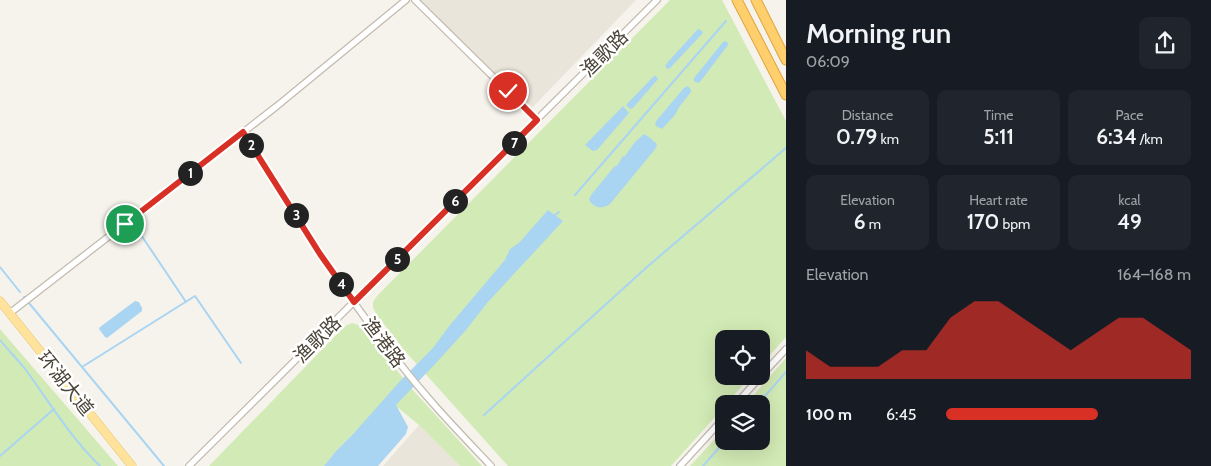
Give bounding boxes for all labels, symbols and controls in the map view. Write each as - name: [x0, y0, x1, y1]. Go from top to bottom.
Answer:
- text: Morning run: [806, 16, 951, 50]
- button: share: [1139, 17, 1191, 69]
- street label: 渔歌路: [576, 25, 633, 82]
- text: 06:09: [806, 52, 850, 71]
- pin: [487, 70, 529, 112]
- icon: check: [494, 77, 522, 105]
- text: Distance: [842, 106, 893, 124]
- text: Time: [984, 106, 1013, 124]
- text: Pace: [1116, 106, 1143, 124]
- text: 0.79: [836, 124, 877, 149]
- text: 5:11: [983, 124, 1014, 149]
- text: 6:34: [1096, 124, 1137, 149]
- pin: 7: [502, 130, 526, 156]
- text: km: [877, 130, 899, 148]
- text: /km: [1137, 130, 1163, 148]
- pin: 2: [238, 132, 264, 158]
- text: 7: [511, 134, 518, 152]
- text: 2: [248, 136, 255, 154]
- pin: 1: [178, 160, 202, 186]
- text: 1: [188, 164, 193, 182]
- pin: 6: [442, 188, 468, 214]
- text: Elevation: [840, 191, 895, 209]
- text: Heart rate: [969, 191, 1028, 209]
- text: kcal: [1118, 191, 1141, 209]
- text: 6: [452, 192, 459, 210]
- pin: 3: [284, 202, 308, 228]
- pin: [104, 203, 146, 245]
- text: 3: [293, 206, 300, 224]
- text: 6: [854, 209, 866, 234]
- text: 170: [967, 209, 999, 234]
- text: 49: [1117, 209, 1142, 234]
- icon: arrive: [111, 210, 139, 238]
- text: m: [866, 215, 881, 233]
- text: bpm: [999, 215, 1030, 233]
- pin: 5: [384, 246, 410, 272]
- text: 5: [394, 250, 401, 268]
- text: Elevation: [806, 265, 869, 284]
- text: 164–168 m: [1117, 265, 1191, 284]
- pin: 4: [328, 272, 354, 296]
- text: 4: [337, 275, 346, 293]
- street label: 渔歌路: [289, 311, 346, 368]
- street label: 渔港路: [357, 313, 410, 372]
- map controls: [715, 330, 770, 450]
- button: locate: [715, 330, 770, 385]
- street label: 环湖大道: [33, 347, 98, 420]
- button: layers: [715, 395, 770, 450]
- text: 100 m: [806, 405, 852, 424]
- text: 6:45: [886, 405, 916, 424]

